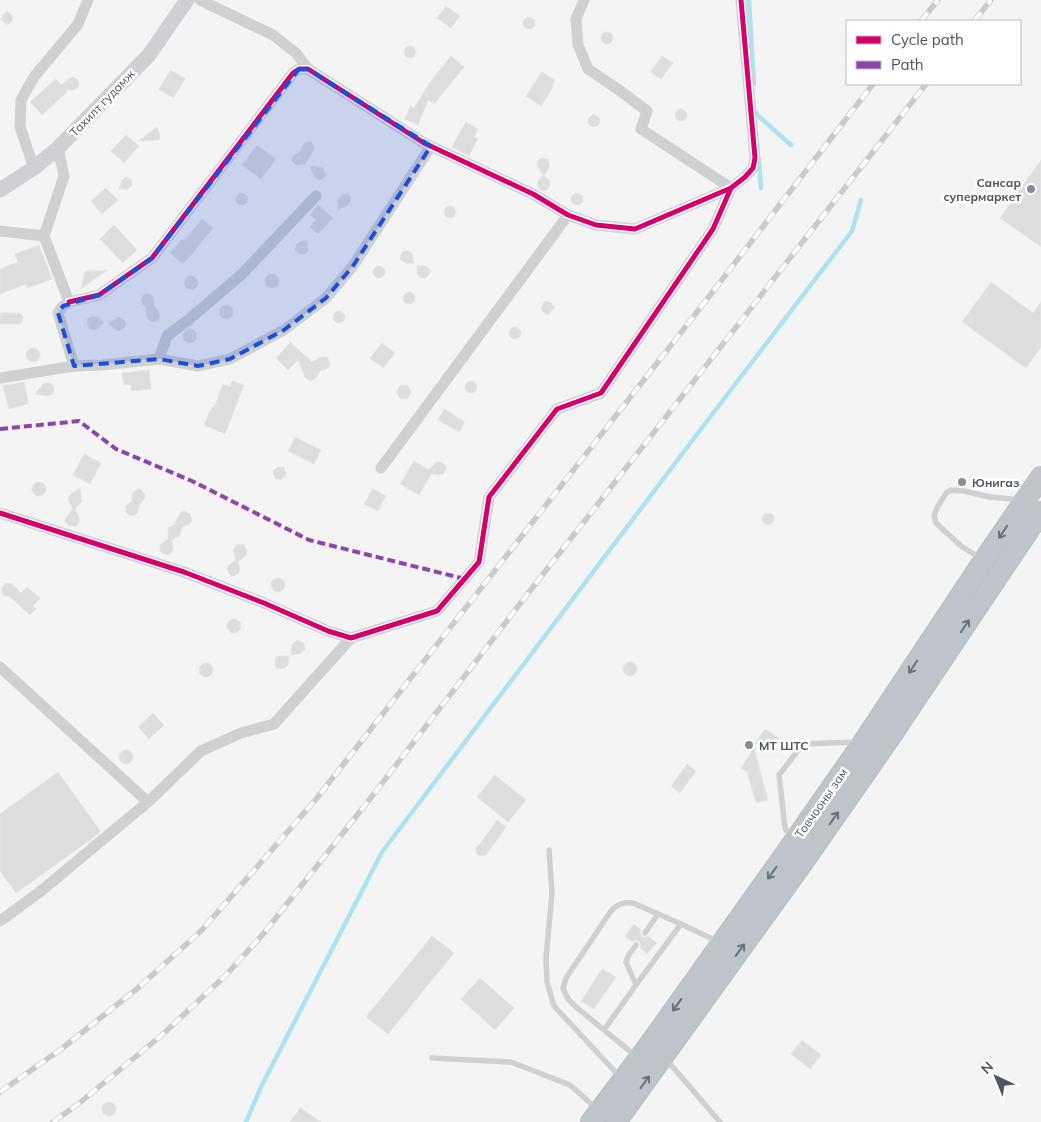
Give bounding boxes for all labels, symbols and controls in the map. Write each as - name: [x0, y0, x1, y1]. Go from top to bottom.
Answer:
- legend: [846, 20, 1021, 85]
- text: Cycle path: [891, 30, 964, 49]
- text: Path: [891, 55, 923, 74]
- street label: Тахилт гудамж: [66, 66, 138, 140]
- place label: Сансар супермаркет: [943, 175, 1021, 204]
- marker: Сансар супермаркет: [1025, 183, 1037, 195]
- place label: Юнигаз: [972, 475, 1019, 490]
- marker: Юнигаз: [956, 476, 968, 488]
- one-way arrow: [998, 525, 1008, 539]
- one-way arrow: [960, 619, 970, 633]
- one-way arrow: [908, 660, 918, 674]
- place label: MT ШТС: [759, 738, 809, 753]
- marker: MT ШТС: [743, 739, 755, 751]
- street label: Товчооны зам: [791, 765, 851, 841]
- one-way arrow: [829, 811, 839, 825]
- one-way arrow: [767, 866, 777, 880]
- one-way arrow: [734, 944, 745, 958]
- one-way arrow: [672, 998, 682, 1012]
- north arrow: [971, 1052, 1021, 1102]
- text: N: [977, 1058, 997, 1078]
- one-way arrow: [640, 1076, 650, 1090]

